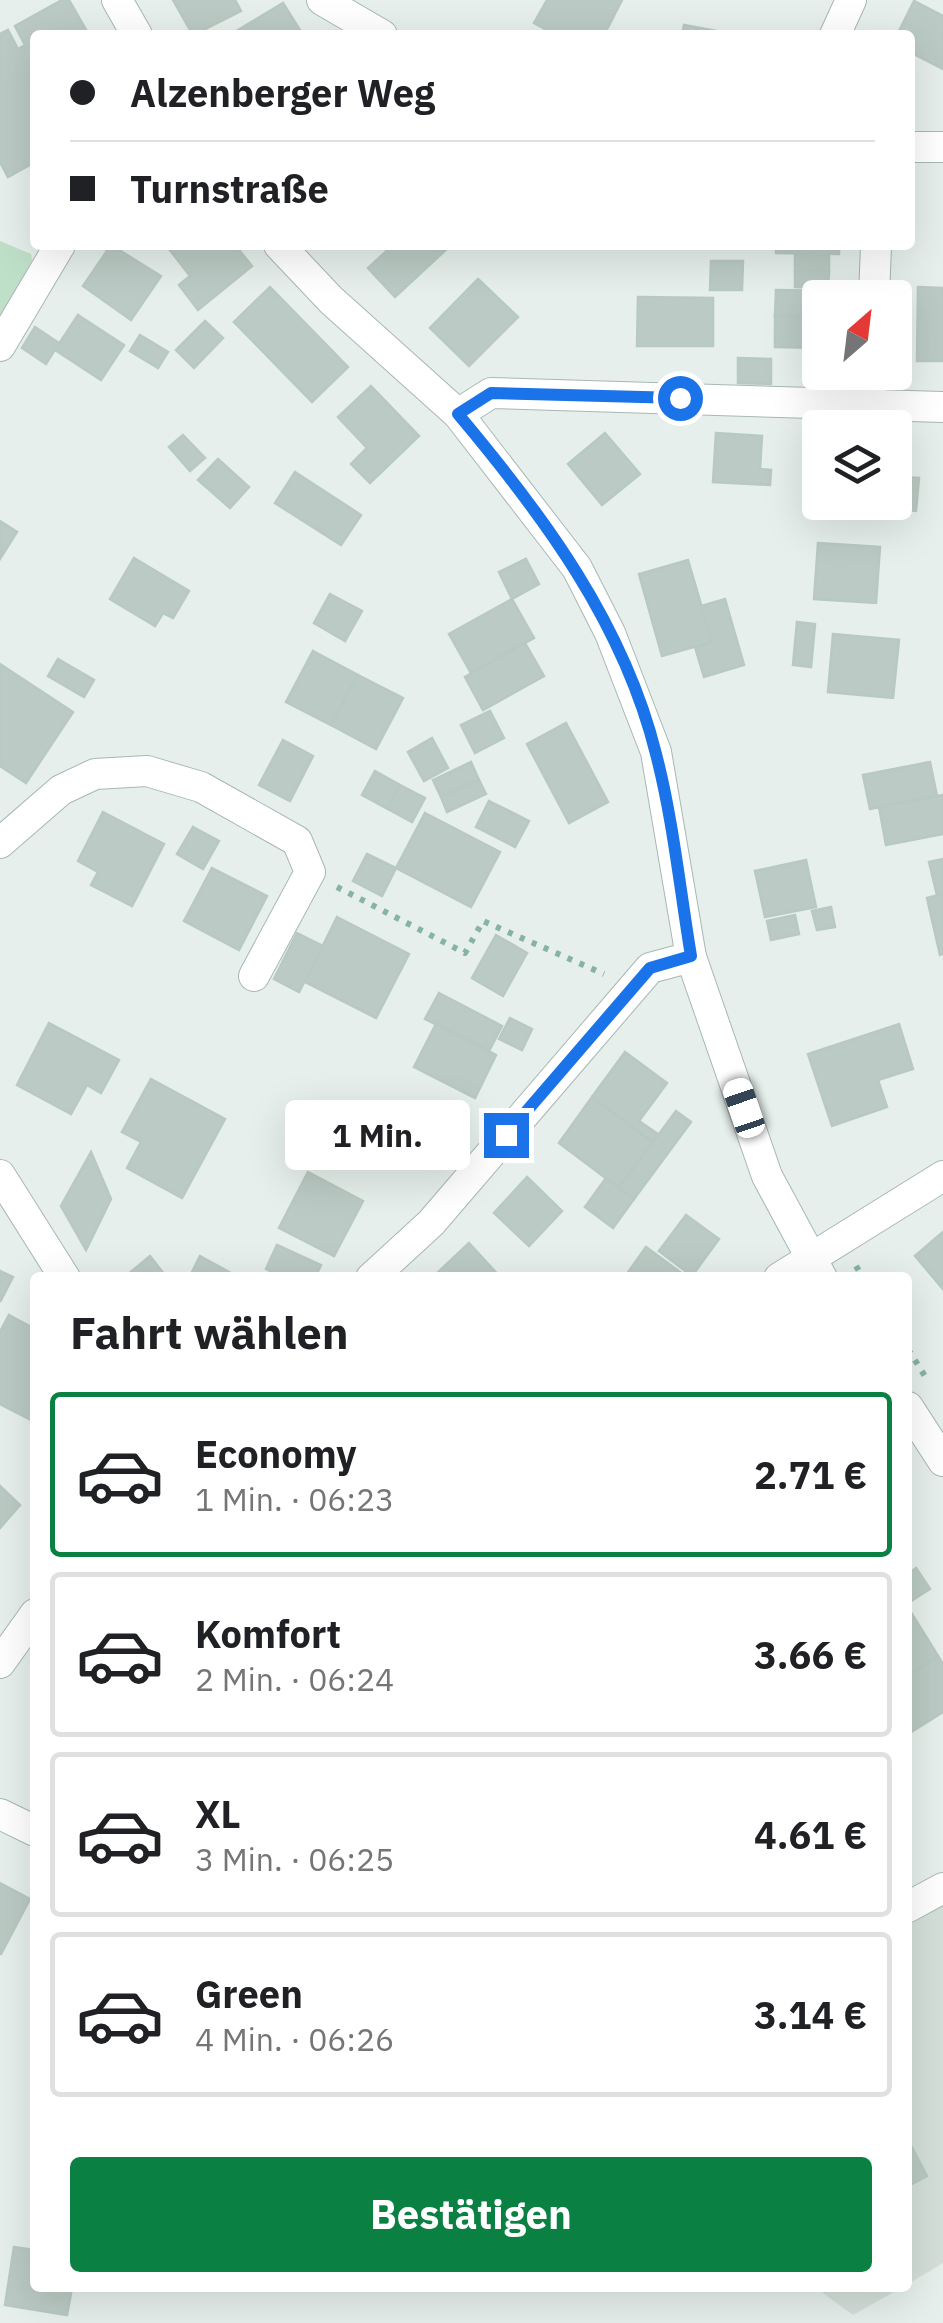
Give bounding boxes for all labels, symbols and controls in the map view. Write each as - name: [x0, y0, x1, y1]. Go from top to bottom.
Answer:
- text: Alzenberger Weg: [130, 68, 435, 117]
- text: Turnstraße: [130, 164, 329, 213]
- north arrow: [802, 280, 912, 390]
- map controls: [802, 280, 912, 520]
- route start: [658, 376, 703, 421]
- button: layers: [802, 410, 912, 520]
- car: [720, 1075, 768, 1141]
- callout: 1 Min.: [286, 1100, 471, 1170]
- route end: [484, 1113, 529, 1158]
- text: 1 Min.: [332, 1114, 423, 1156]
- text: Fahrt wählen: [70, 1303, 349, 1361]
- text: Economy: [195, 1429, 357, 1478]
- icon: car: [75, 1430, 165, 1520]
- text: 2.71 €: [754, 1450, 867, 1499]
- text: 1 Min. · 06:23: [195, 1478, 394, 1520]
- text: Komfort: [195, 1609, 341, 1658]
- icon: car: [75, 1610, 165, 1700]
- text: 3.66 €: [754, 1630, 867, 1679]
- text: 2 Min. · 06:24: [195, 1658, 394, 1700]
- text: XL: [195, 1789, 241, 1838]
- icon: car: [75, 1790, 165, 1880]
- text: 4.61 €: [754, 1810, 867, 1859]
- text: 3 Min. · 06:25: [195, 1838, 394, 1880]
- text: Green: [195, 1969, 303, 2018]
- icon: car: [75, 1970, 165, 2060]
- text: 3.14 €: [754, 1990, 867, 2039]
- text: 4 Min. · 06:26: [195, 2018, 394, 2060]
- button: Bestätigen: [70, 2157, 872, 2272]

